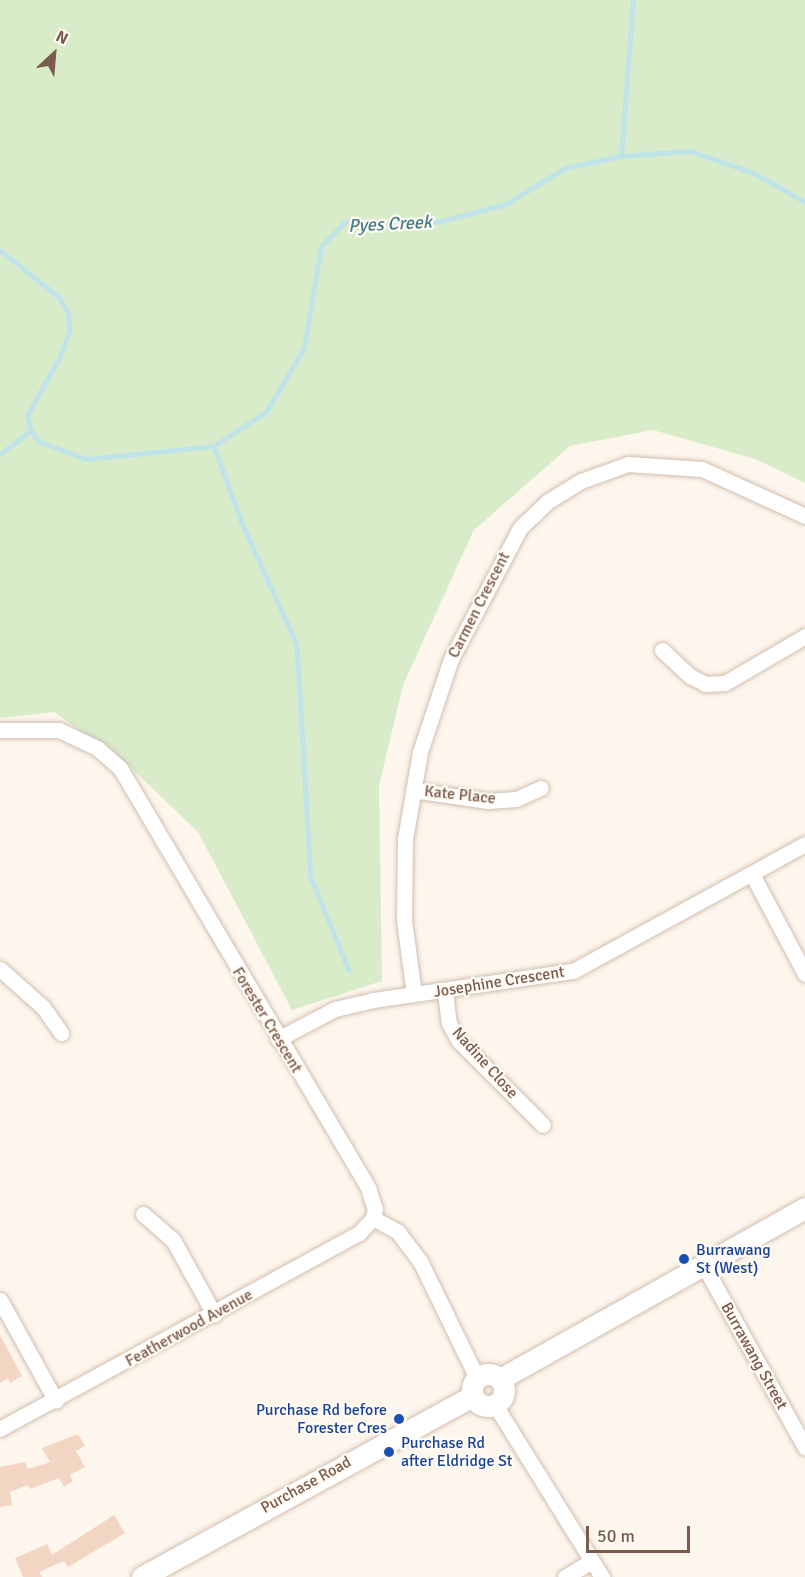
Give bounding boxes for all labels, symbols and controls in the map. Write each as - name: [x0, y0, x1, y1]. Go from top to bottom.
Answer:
- north arrow: [24, 24, 84, 84]
- text: N: [52, 26, 71, 49]
- water label: Pyes Creek: [348, 211, 432, 237]
- street label: Carmen Crescent: [444, 549, 514, 661]
- street label: Kate Place: [423, 782, 497, 808]
- street label: Josephine Crescent: [432, 962, 566, 1002]
- street label: Forester Crescent: [228, 964, 306, 1076]
- street label: Nadine Close: [448, 1023, 522, 1103]
- place label: Burrawang St (West): [696, 1240, 771, 1278]
- marker: Burrawang St (West): [677, 1252, 691, 1266]
- street label: Featherwood Avenue: [122, 1285, 256, 1371]
- street label: Burrawang Street: [717, 1299, 791, 1413]
- place label: Purchase Rd before Forester Cres: [256, 1400, 387, 1438]
- marker: Purchase Rd before Forester Cres: [392, 1412, 406, 1426]
- place label: Purchase Rd after Eldridge St: [401, 1433, 512, 1471]
- marker: Purchase Rd after Eldridge St: [382, 1445, 396, 1459]
- street label: Purchase Road: [257, 1452, 355, 1518]
- scale bar: [589, 1514, 692, 1552]
- text: 50 m: [597, 1525, 635, 1547]

